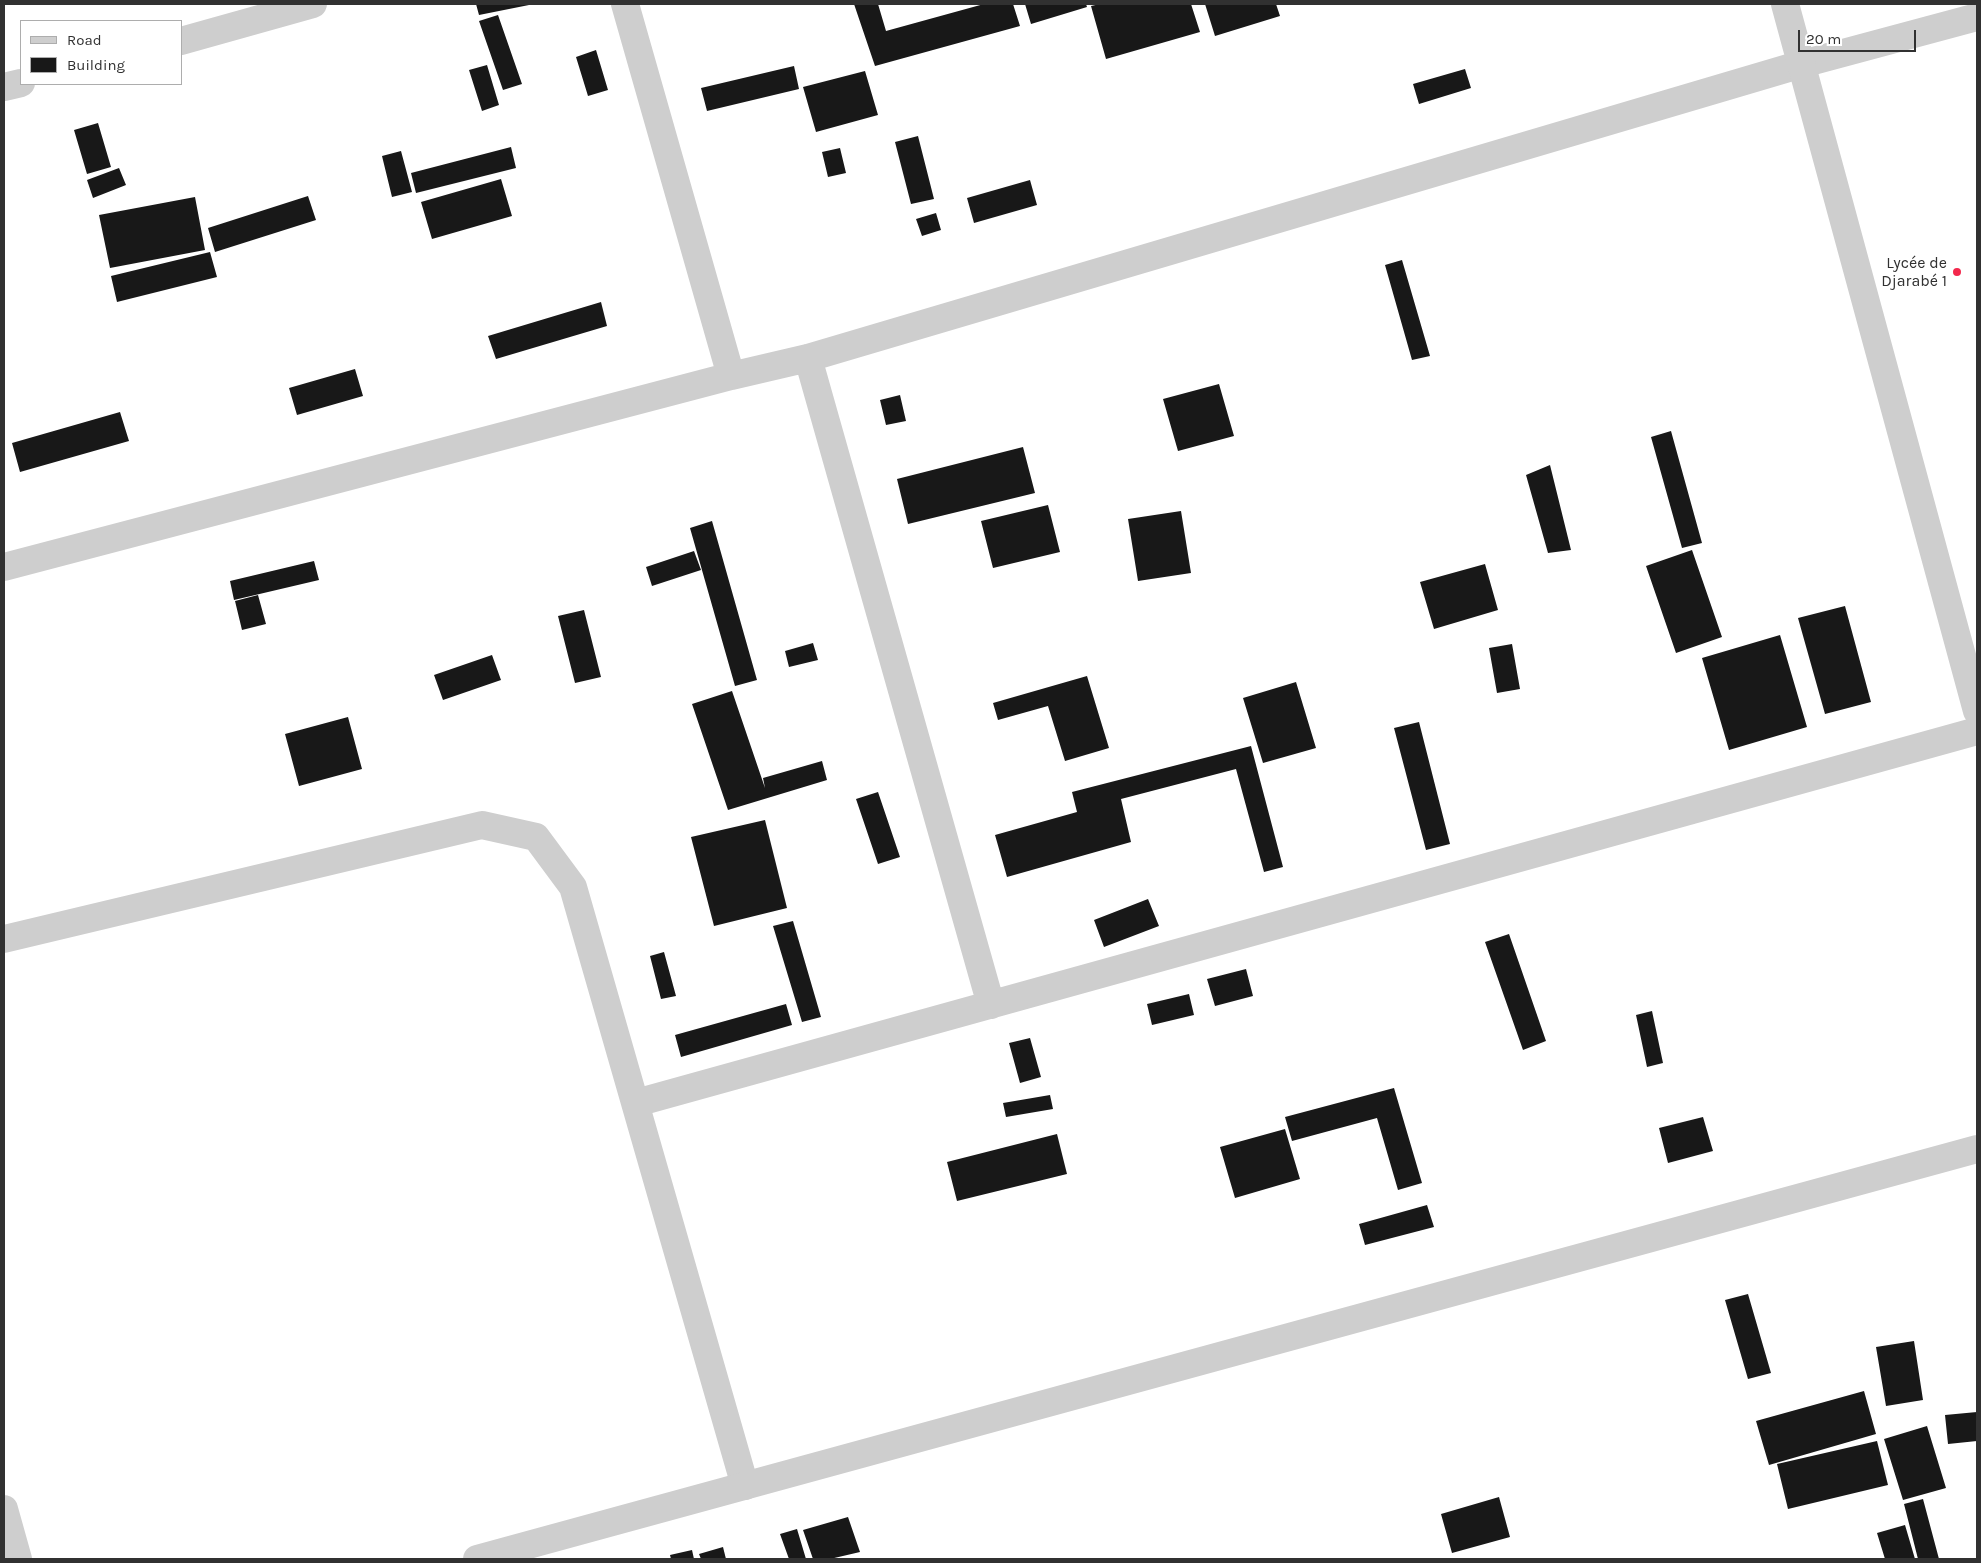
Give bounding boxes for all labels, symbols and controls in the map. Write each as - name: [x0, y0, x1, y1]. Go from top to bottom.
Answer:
- legend: [20, 20, 182, 85]
- scale bar: [1801, 20, 1918, 52]
- text: 20 m: [1806, 30, 1841, 48]
- text: Road: [67, 31, 102, 49]
- text: Building: [67, 56, 125, 74]
- place label: Lycée de Djarabé 1: [1881, 253, 1947, 291]
- marker: Lycée de Djarabé 1: [1951, 266, 1963, 278]

